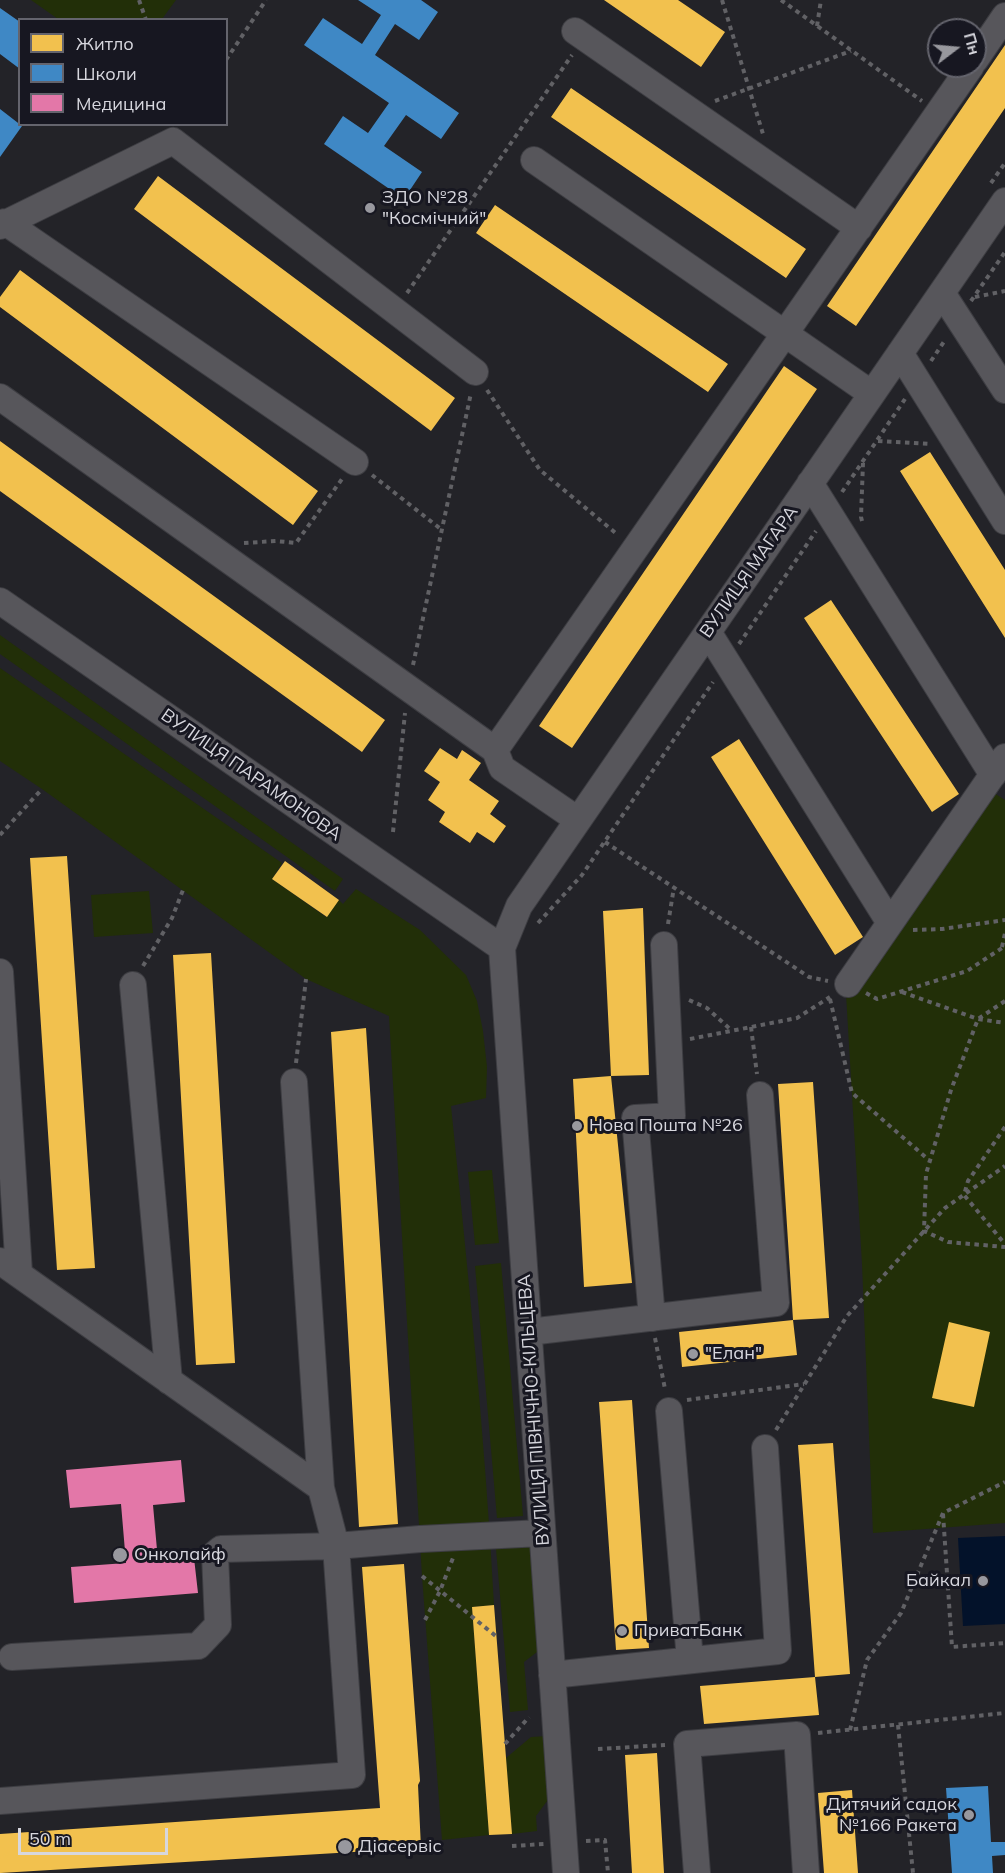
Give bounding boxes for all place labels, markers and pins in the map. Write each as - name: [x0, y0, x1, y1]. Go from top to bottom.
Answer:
- place label: ЗДО №28 "Космічний": [382, 187, 486, 230]
- marker: ЗДО №28 "Космічний": [363, 201, 377, 215]
- place label: Нова Пошта №26: [589, 1115, 743, 1137]
- marker: Нова Пошта №26: [570, 1119, 584, 1133]
- place label: "Елан": [705, 1343, 762, 1365]
- marker: "Елан": [686, 1347, 700, 1361]
- place label: Онколайф: [134, 1544, 226, 1566]
- marker: Онколайф: [111, 1546, 129, 1564]
- place label: Байкал: [906, 1570, 971, 1592]
- marker: Байкал: [976, 1574, 990, 1588]
- place label: ПриватБанк: [634, 1620, 742, 1642]
- marker: ПриватБанк: [615, 1624, 629, 1638]
- place label: Дитячий садок №166 Ракета: [826, 1794, 957, 1836]
- marker: Дитячий садок №166 Ракета: [962, 1808, 976, 1822]
- place label: Діасервіс: [358, 1836, 442, 1858]
- marker: Діасервіс: [336, 1838, 354, 1856]

